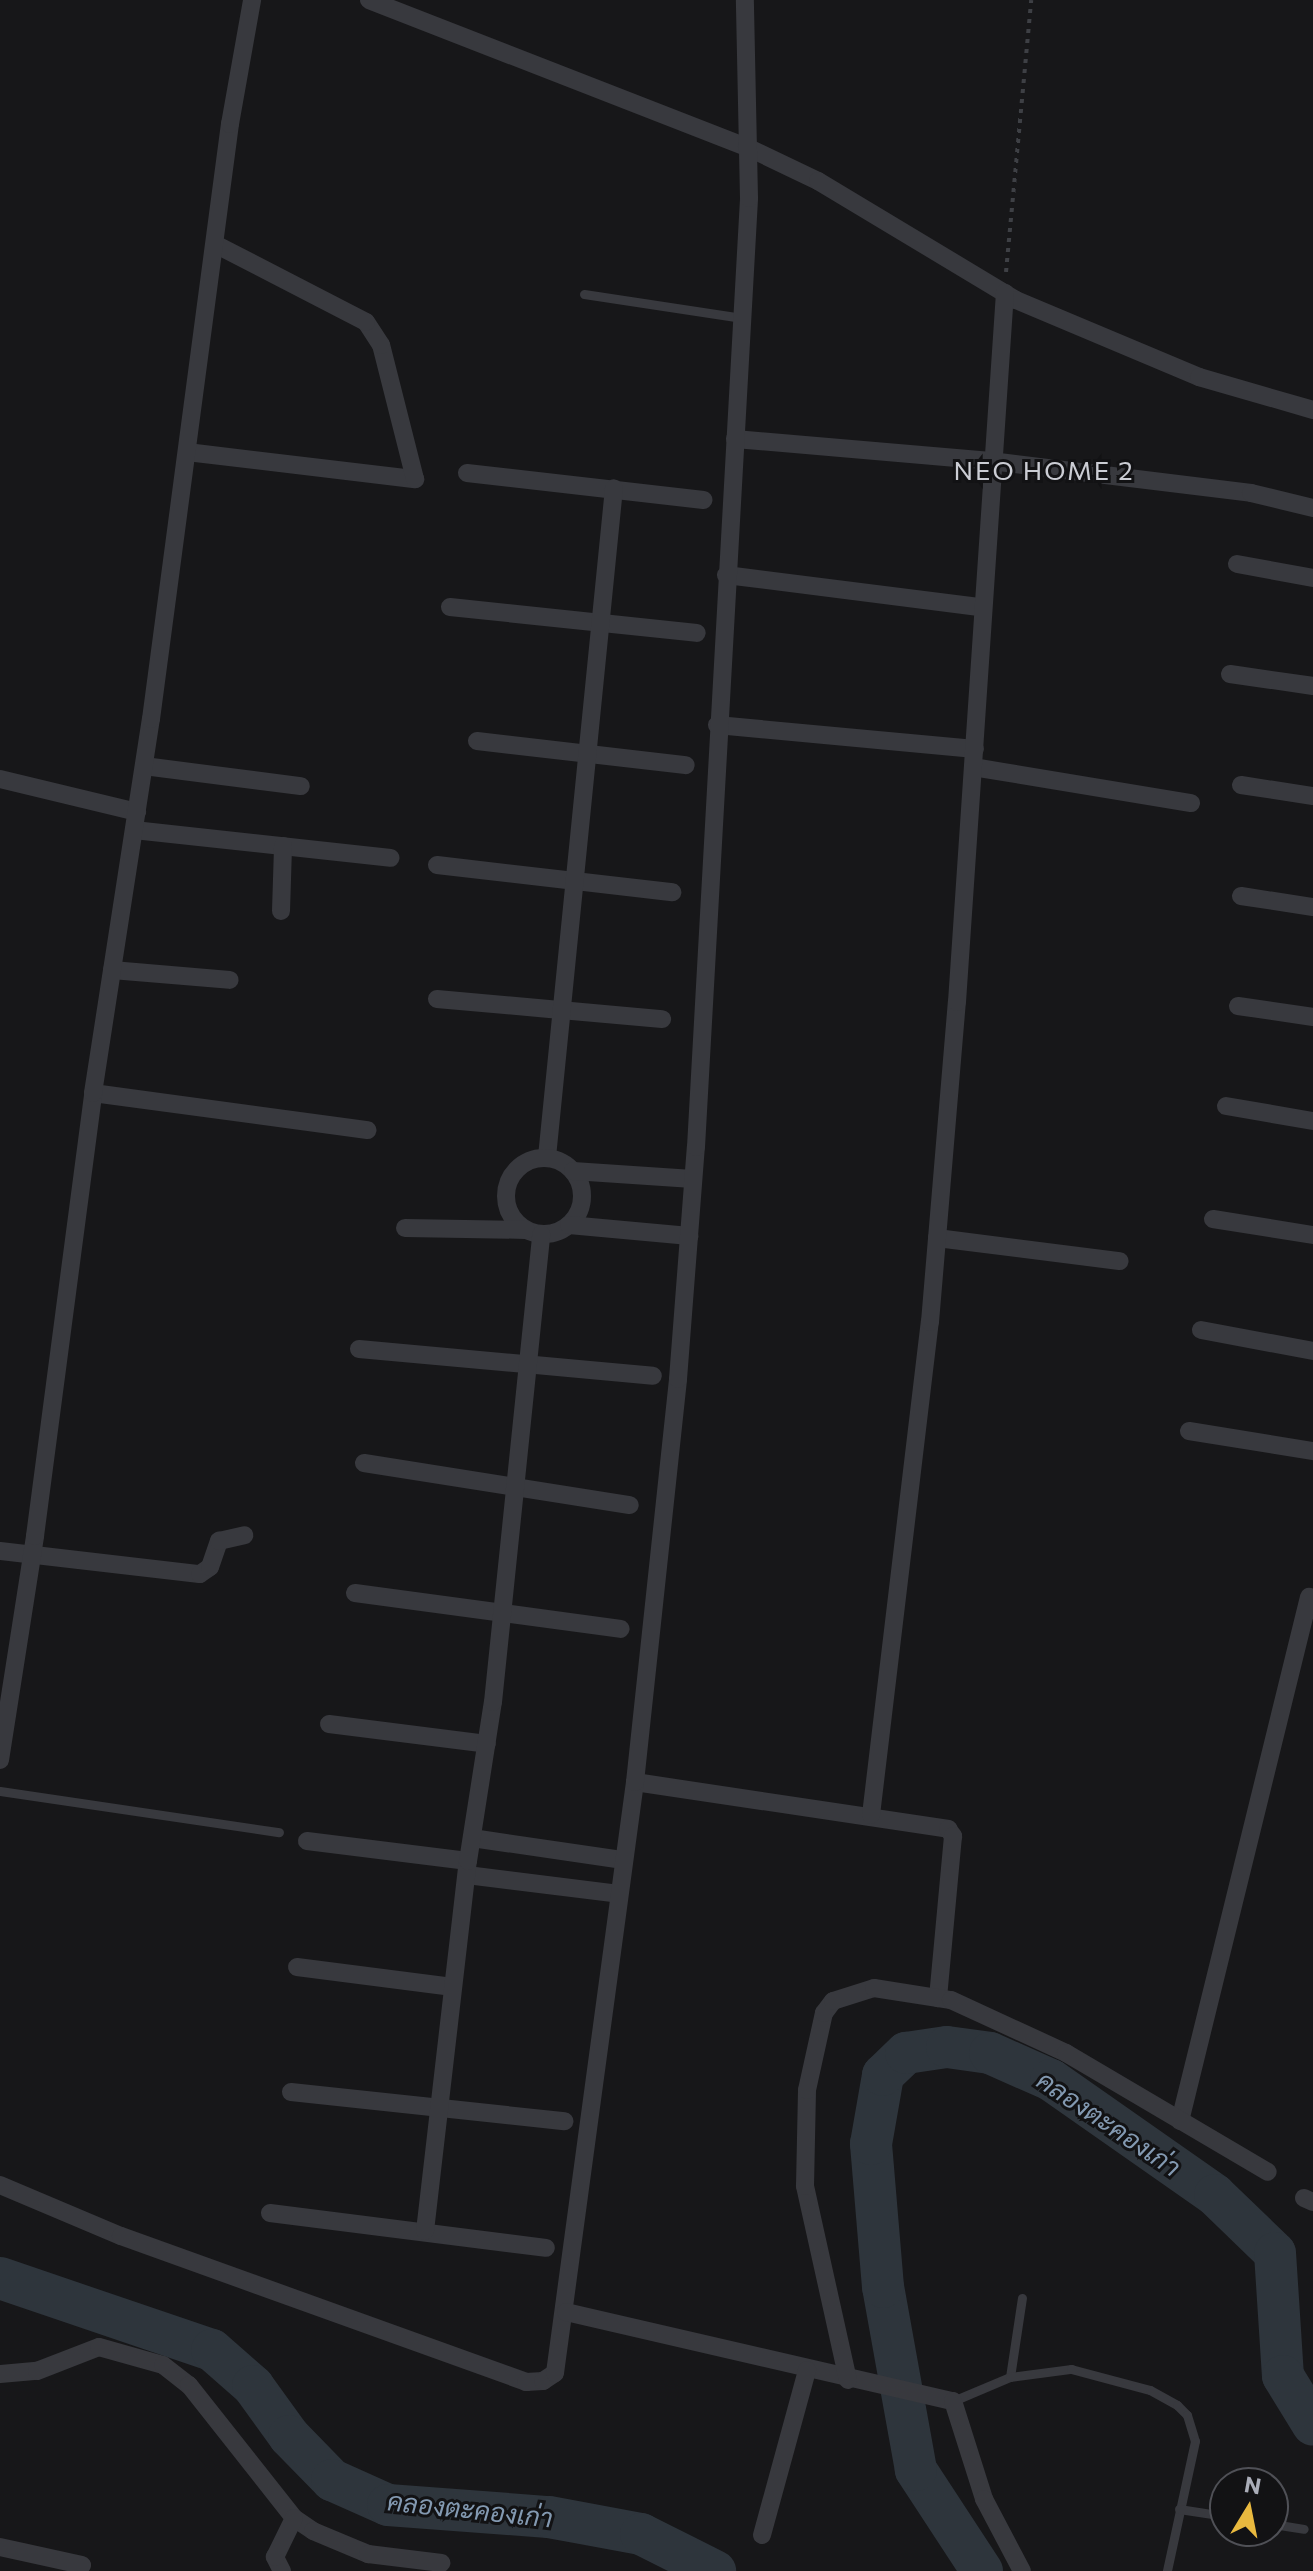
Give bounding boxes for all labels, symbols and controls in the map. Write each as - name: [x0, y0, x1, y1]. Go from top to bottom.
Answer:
- district label: NEO HOME 2: [953, 454, 1135, 486]
- water label: คลองตะคองเก่า: [1032, 2064, 1186, 2182]
- north arrow: [1209, 2467, 1289, 2547]
- text: N: [1242, 2470, 1263, 2500]
- water label: คลองตะคองเก่า: [386, 2485, 554, 2533]

